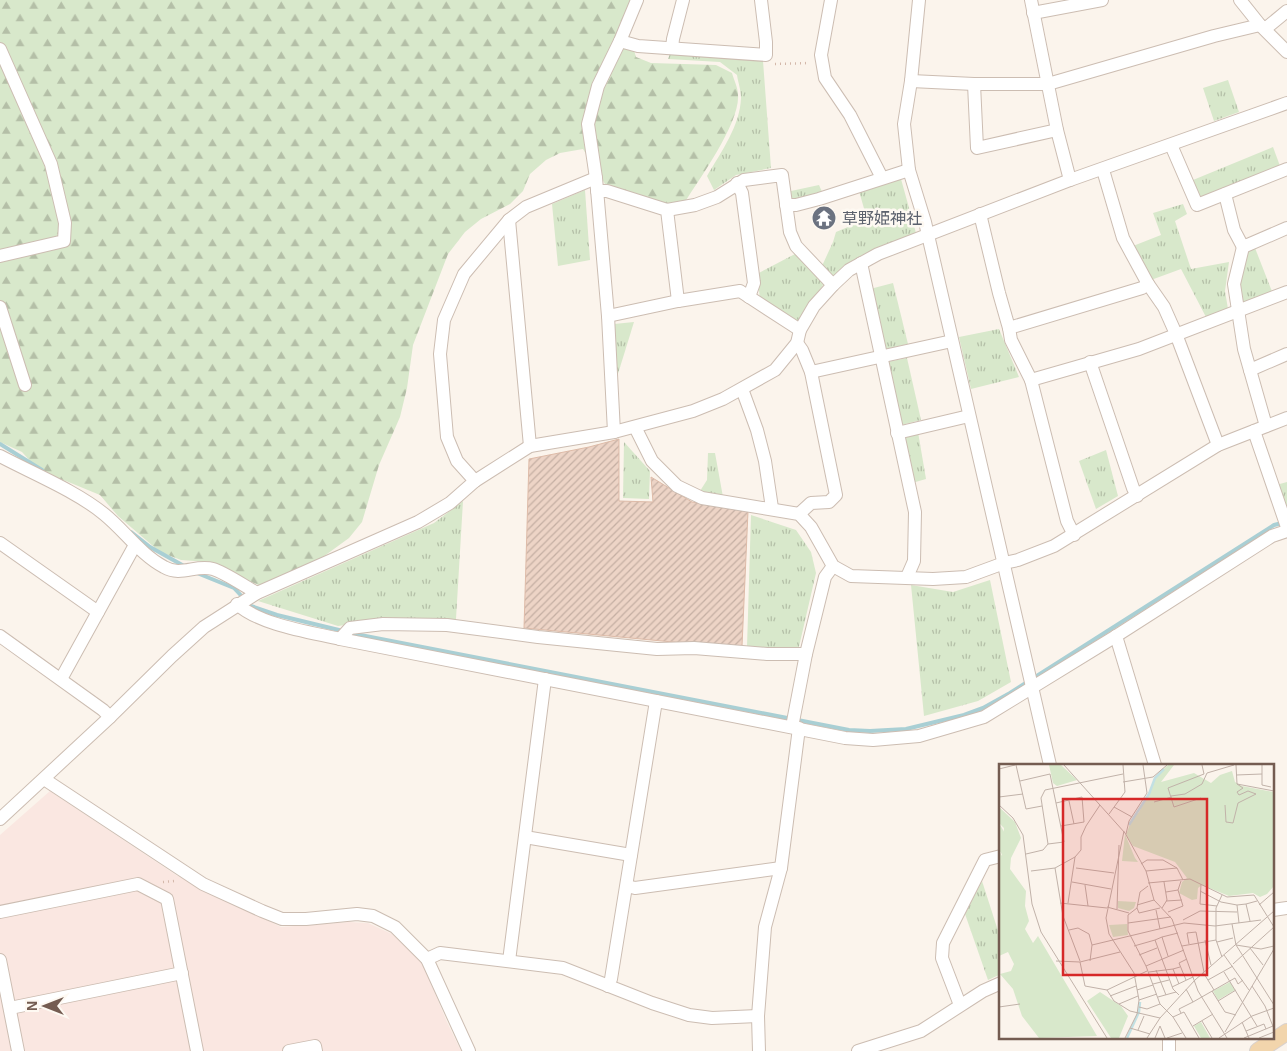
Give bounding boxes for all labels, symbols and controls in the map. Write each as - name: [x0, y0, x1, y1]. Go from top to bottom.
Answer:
- temple icon: 草野姫神社: [811, 205, 837, 231]
- place label: 草野姫神社: [842, 210, 922, 227]
- inset map: [999, 764, 1274, 1038]
- north arrow: [20, 981, 70, 1031]
- text: N: [24, 1001, 40, 1011]

